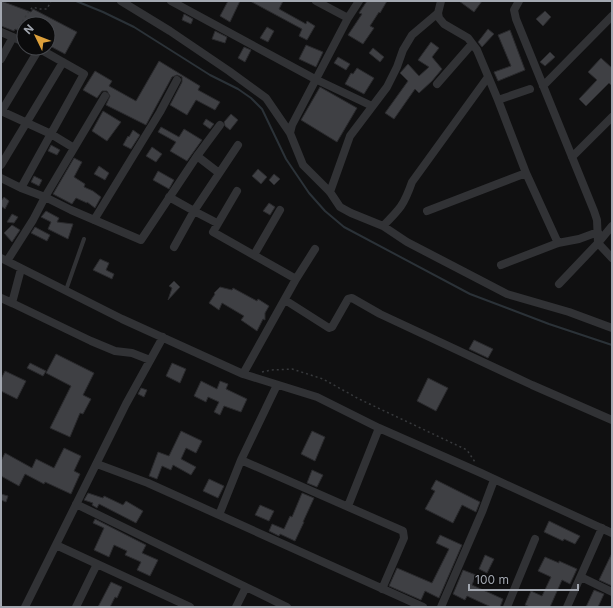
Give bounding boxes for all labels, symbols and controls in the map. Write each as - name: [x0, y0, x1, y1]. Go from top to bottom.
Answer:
- north arrow: [16, 16, 56, 56]
- text: N: [21, 21, 37, 37]
- scale bar: [469, 566, 578, 592]
- text: 100 m: [475, 572, 509, 587]

